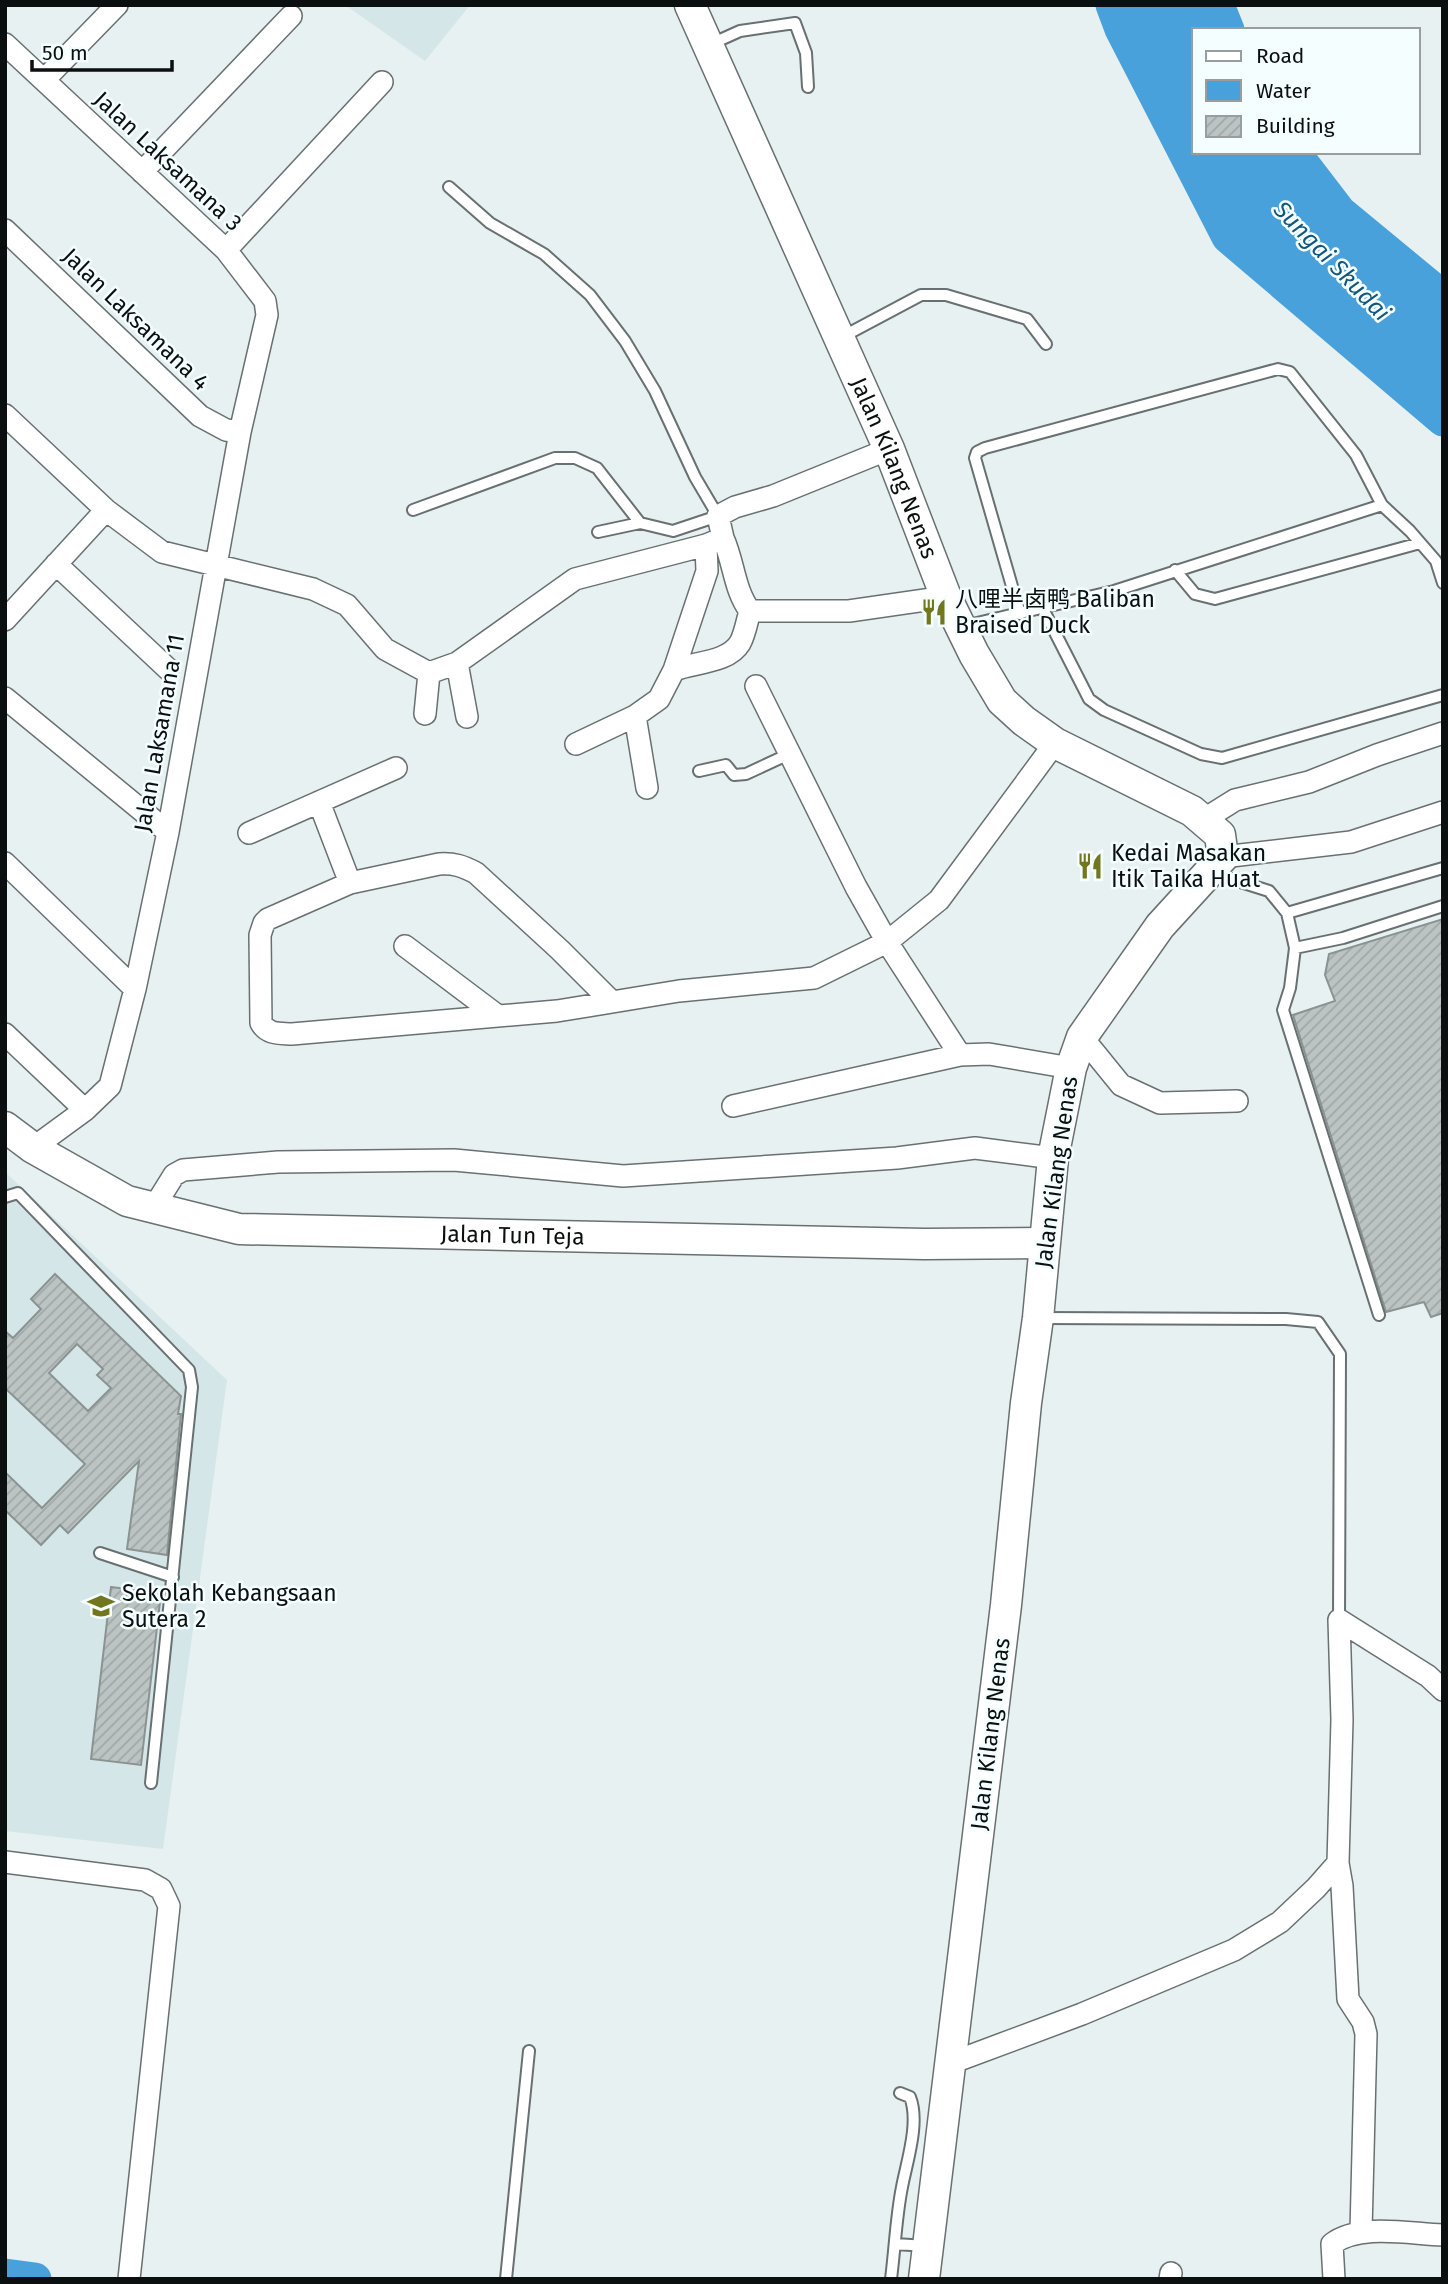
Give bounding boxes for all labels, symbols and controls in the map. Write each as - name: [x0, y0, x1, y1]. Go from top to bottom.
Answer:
- scale bar: [32, 28, 172, 72]
- legend: [1192, 28, 1420, 154]
- text: 50 m: [42, 40, 88, 66]
- text: Road: [1256, 43, 1304, 69]
- text: Water: [1256, 78, 1311, 104]
- street label: Jalan Laksamana 3: [88, 85, 248, 237]
- text: Building: [1256, 113, 1335, 139]
- water label: Sungai Skudai: [1267, 195, 1396, 327]
- street label: Jalan Laksamana 4: [57, 242, 215, 396]
- street label: Jalan Kilang Nenas: [845, 373, 944, 563]
- place label: 八哩半卤鸭 Baliban Braised Duck: [955, 585, 1155, 639]
- restaurant icon: 八哩半卤鸭 Baliban Braised Duck: [919, 597, 949, 627]
- street label: Jalan Laksamana 11: [128, 632, 190, 834]
- place label: Kedai Masakan Itik Taika Huat: [1111, 839, 1266, 893]
- restaurant icon: Kedai Masakan Itik Taika Huat: [1075, 851, 1105, 881]
- street label: Jalan Kilang Nenas: [1029, 1074, 1083, 1270]
- street label: Jalan Tun Teja: [440, 1219, 585, 1251]
- place label: Sekolah Kebangsaan Sutera 2: [122, 1579, 337, 1633]
- school or university icon: Sekolah Kebangsaan Sutera 2: [86, 1591, 116, 1621]
- street label: Jalan Kilang Nenas: [964, 1636, 1016, 1832]

